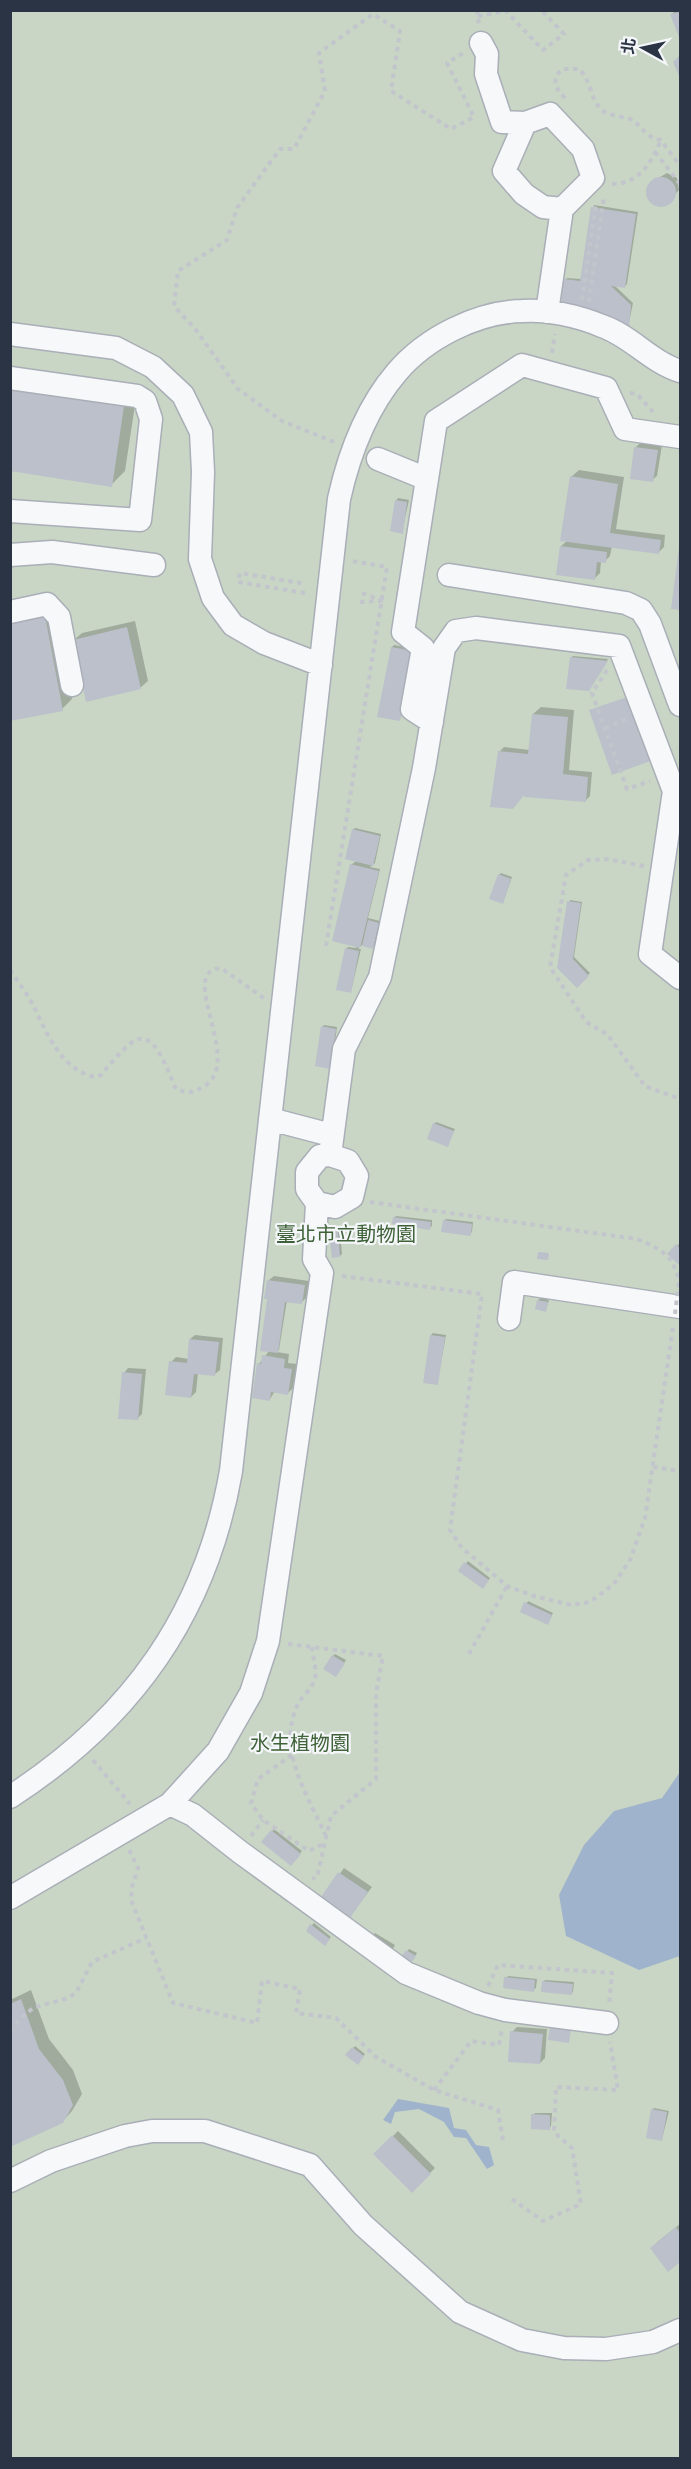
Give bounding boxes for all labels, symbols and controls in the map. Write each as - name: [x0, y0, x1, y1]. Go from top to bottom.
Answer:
- north arrow: [613, 18, 673, 78]
- text: 北: [616, 36, 640, 55]
- park label: 臺北市立動物園: [276, 1220, 416, 1247]
- park label: 水生植物園: [250, 1729, 350, 1756]

